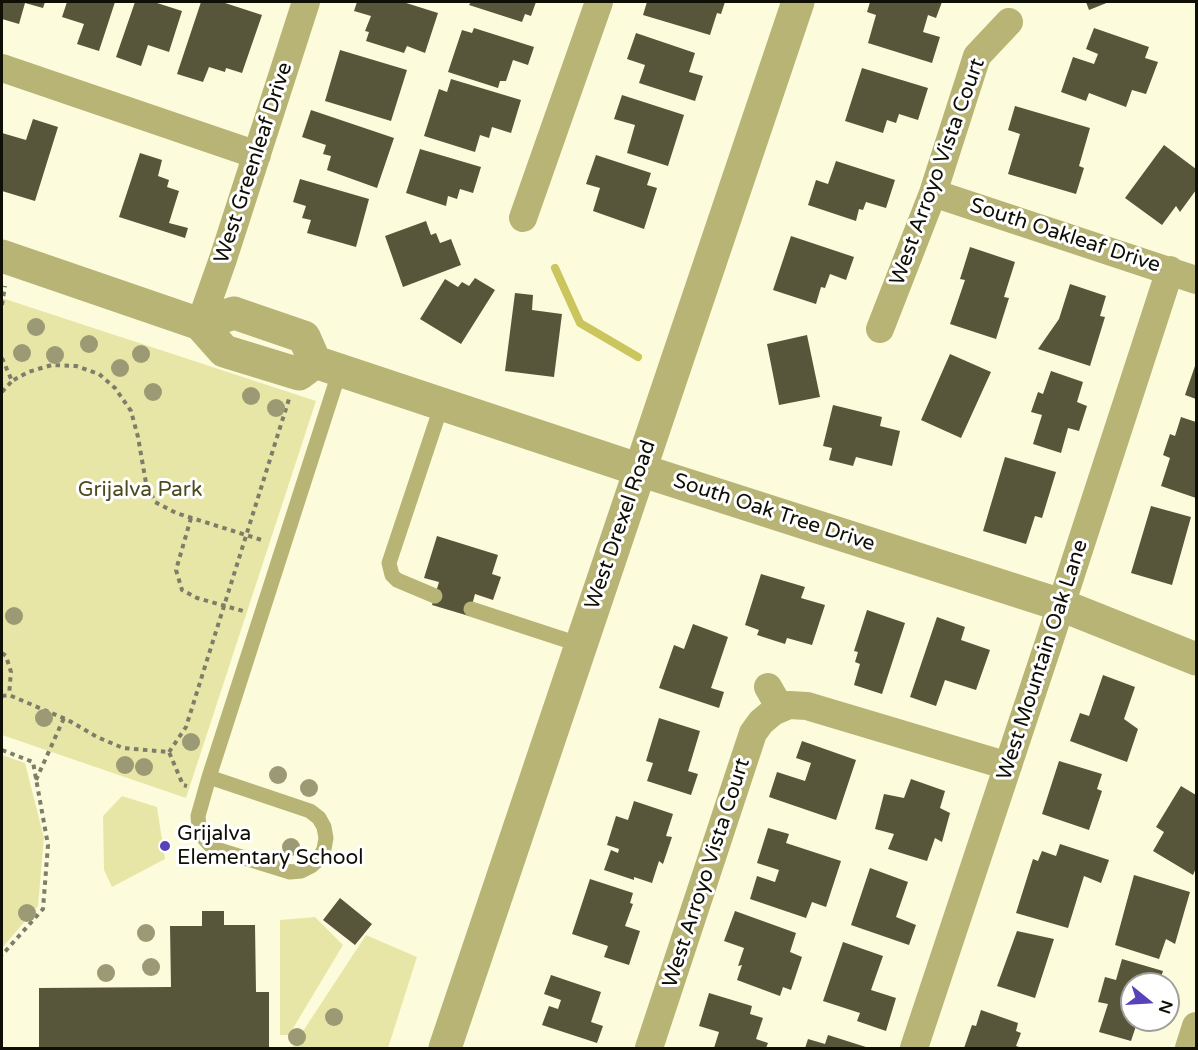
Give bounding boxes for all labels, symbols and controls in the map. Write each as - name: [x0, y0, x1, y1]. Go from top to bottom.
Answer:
- street label: West Arroyo Vista Court: [885, 55, 991, 289]
- street label: West Greenleaf Drive: [210, 59, 298, 267]
- street label: South Oakleaf Drive: [967, 193, 1163, 279]
- street label: West Drexel Road: [580, 437, 662, 613]
- street label: South Oak Tree Drive: [670, 468, 878, 558]
- park label: Grijalva Park: [78, 477, 202, 503]
- street label: West Mountain Oak Lane: [992, 537, 1094, 783]
- street label: West Arroyo Vista Court: [658, 755, 756, 991]
- place label: Grijalva Elementary School: [177, 821, 364, 871]
- marker: Grijalva Elementary School: [158, 839, 172, 853]
- north arrow: [1120, 972, 1180, 1032]
- text: N: [1154, 998, 1177, 1016]

